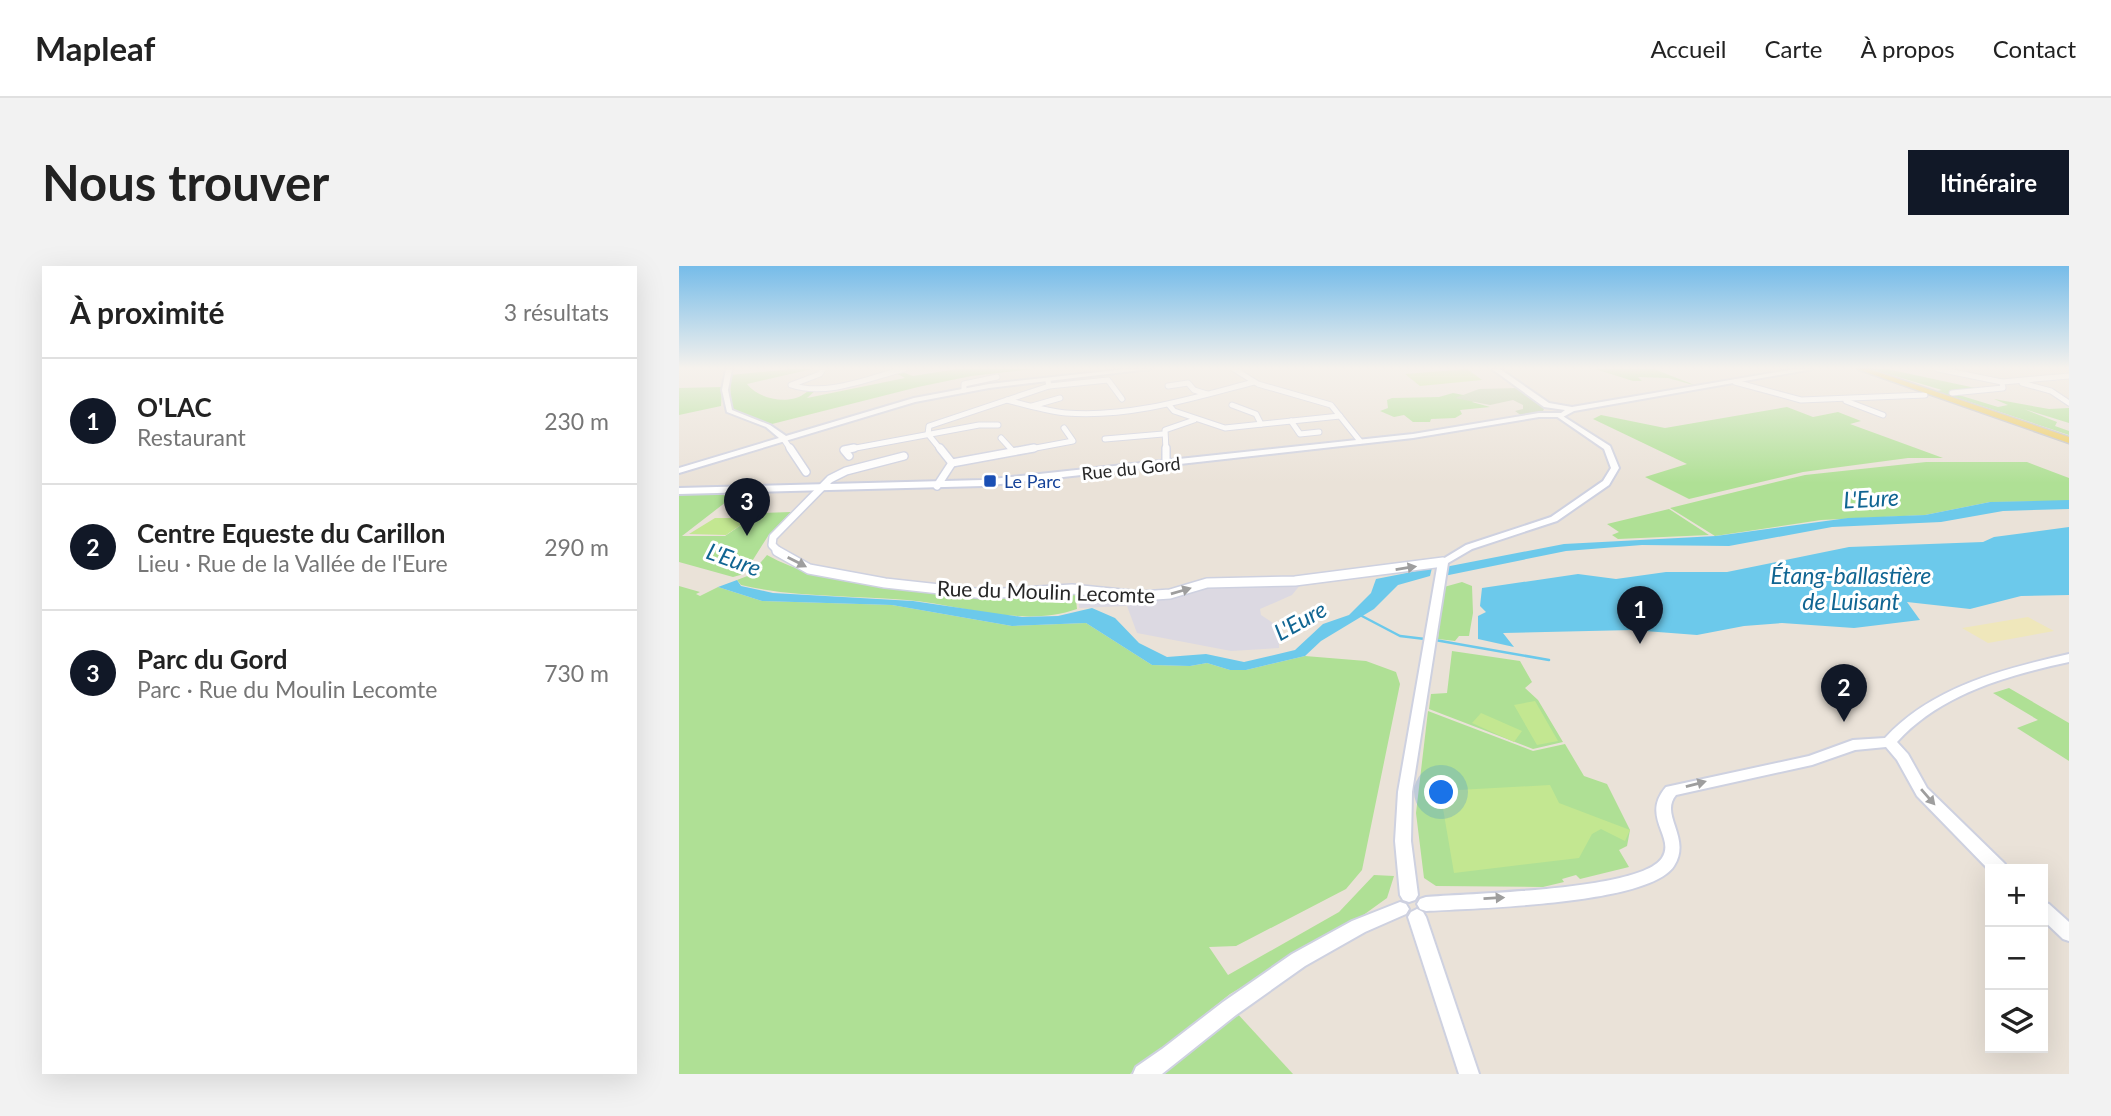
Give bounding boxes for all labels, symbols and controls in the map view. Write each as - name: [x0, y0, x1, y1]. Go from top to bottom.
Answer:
- text: Mapleaf: [35, 28, 155, 68]
- text: Accueil: [1650, 34, 1726, 63]
- text: Carte: [1764, 34, 1822, 63]
- text: À propos: [1860, 34, 1955, 63]
- text: Contact: [1993, 34, 2076, 63]
- button: Itinéraire: [1908, 150, 2069, 215]
- text: Nous trouver: [42, 153, 329, 211]
- text: À proximité: [70, 294, 225, 330]
- text: 3 résultats: [504, 298, 609, 326]
- text: O'LAC: [137, 391, 212, 423]
- text: 1: [86, 407, 100, 435]
- text: 230 m: [544, 407, 609, 435]
- text: Restaurant: [137, 423, 246, 451]
- street label: Rue du Gord: [1080, 452, 1182, 484]
- place label: Le Parc: [1004, 470, 1061, 492]
- marker: Le Parc: [982, 473, 998, 489]
- pin: 3: [724, 478, 770, 536]
- water label: L'Eure: [1842, 483, 1900, 513]
- text: Centre Equeste du Carillon: [137, 517, 445, 549]
- text: 2: [86, 533, 100, 561]
- text: 290 m: [544, 533, 609, 561]
- water label: L'Eure: [703, 536, 765, 582]
- text: Lieu · Rue de la Vallée de l'Eure: [137, 549, 448, 577]
- one-way arrow: [787, 557, 807, 568]
- water label: Étang-ballastière de Luisant: [1771, 561, 1931, 615]
- one-way arrow: [1395, 562, 1417, 573]
- street label: Rue du Moulin Lecomte: [937, 575, 1155, 607]
- one-way arrow: [1170, 585, 1192, 596]
- pin: 1: [1617, 586, 1663, 644]
- water label: L'Eure: [1269, 594, 1331, 646]
- text: Parc du Gord: [137, 643, 288, 675]
- text: 3: [86, 659, 100, 687]
- text: 730 m: [544, 659, 609, 687]
- pin: 2: [1821, 664, 1867, 722]
- text: Parc · Rue du Moulin Lecomte: [137, 675, 437, 703]
- your location: [1424, 775, 1458, 809]
- one-way arrow: [1685, 778, 1707, 789]
- one-way arrow: [1920, 788, 1936, 806]
- map controls: [1985, 864, 2048, 1053]
- button: +: [1985, 864, 2048, 927]
- one-way arrow: [1483, 893, 1505, 904]
- button: −: [1985, 927, 2048, 990]
- button: layers: [1985, 990, 2048, 1053]

